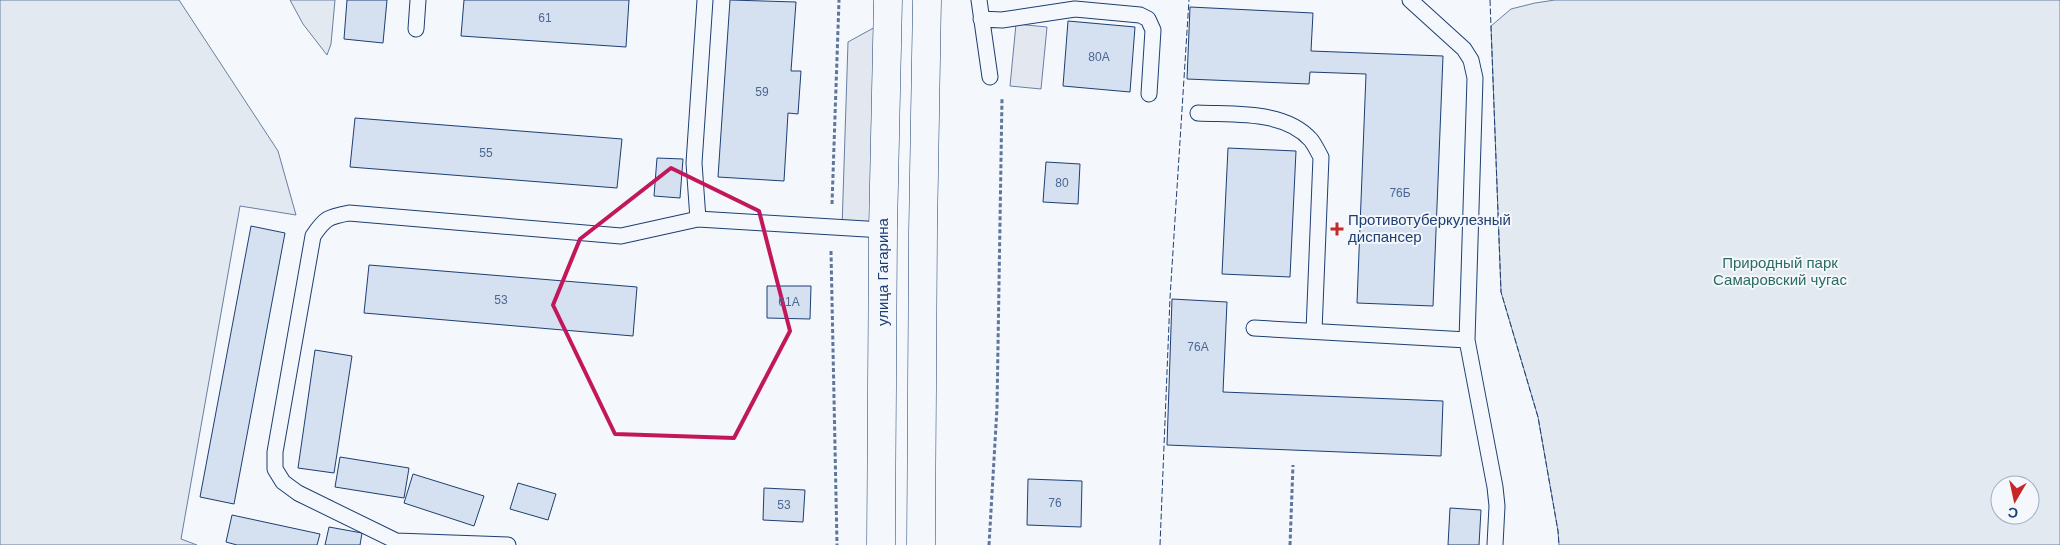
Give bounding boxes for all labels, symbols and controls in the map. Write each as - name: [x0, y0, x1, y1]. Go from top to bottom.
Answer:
- house number: 61: [538, 11, 552, 25]
- house number: 80А: [1088, 50, 1110, 64]
- house number: 59: [755, 85, 769, 99]
- house number: 55: [479, 146, 493, 160]
- house number: 80: [1055, 176, 1069, 190]
- house number: 76Б: [1389, 186, 1411, 200]
- place label: Противотуберкулезный диспансер: [1348, 211, 1511, 245]
- street label: улица Гагарина: [874, 217, 891, 326]
- marker: Противотуберкулезный диспансер: [1330, 222, 1344, 236]
- park label: Природный парк Самаровский чугас: [1713, 254, 1847, 288]
- house number: 53: [494, 293, 508, 307]
- house number: 61А: [778, 295, 800, 309]
- house number: 76А: [1187, 340, 1209, 354]
- north arrow: [1990, 475, 2040, 525]
- house number: 76: [1048, 496, 1062, 510]
- house number: 53: [777, 498, 791, 512]
- text: С: [2007, 504, 2019, 522]

